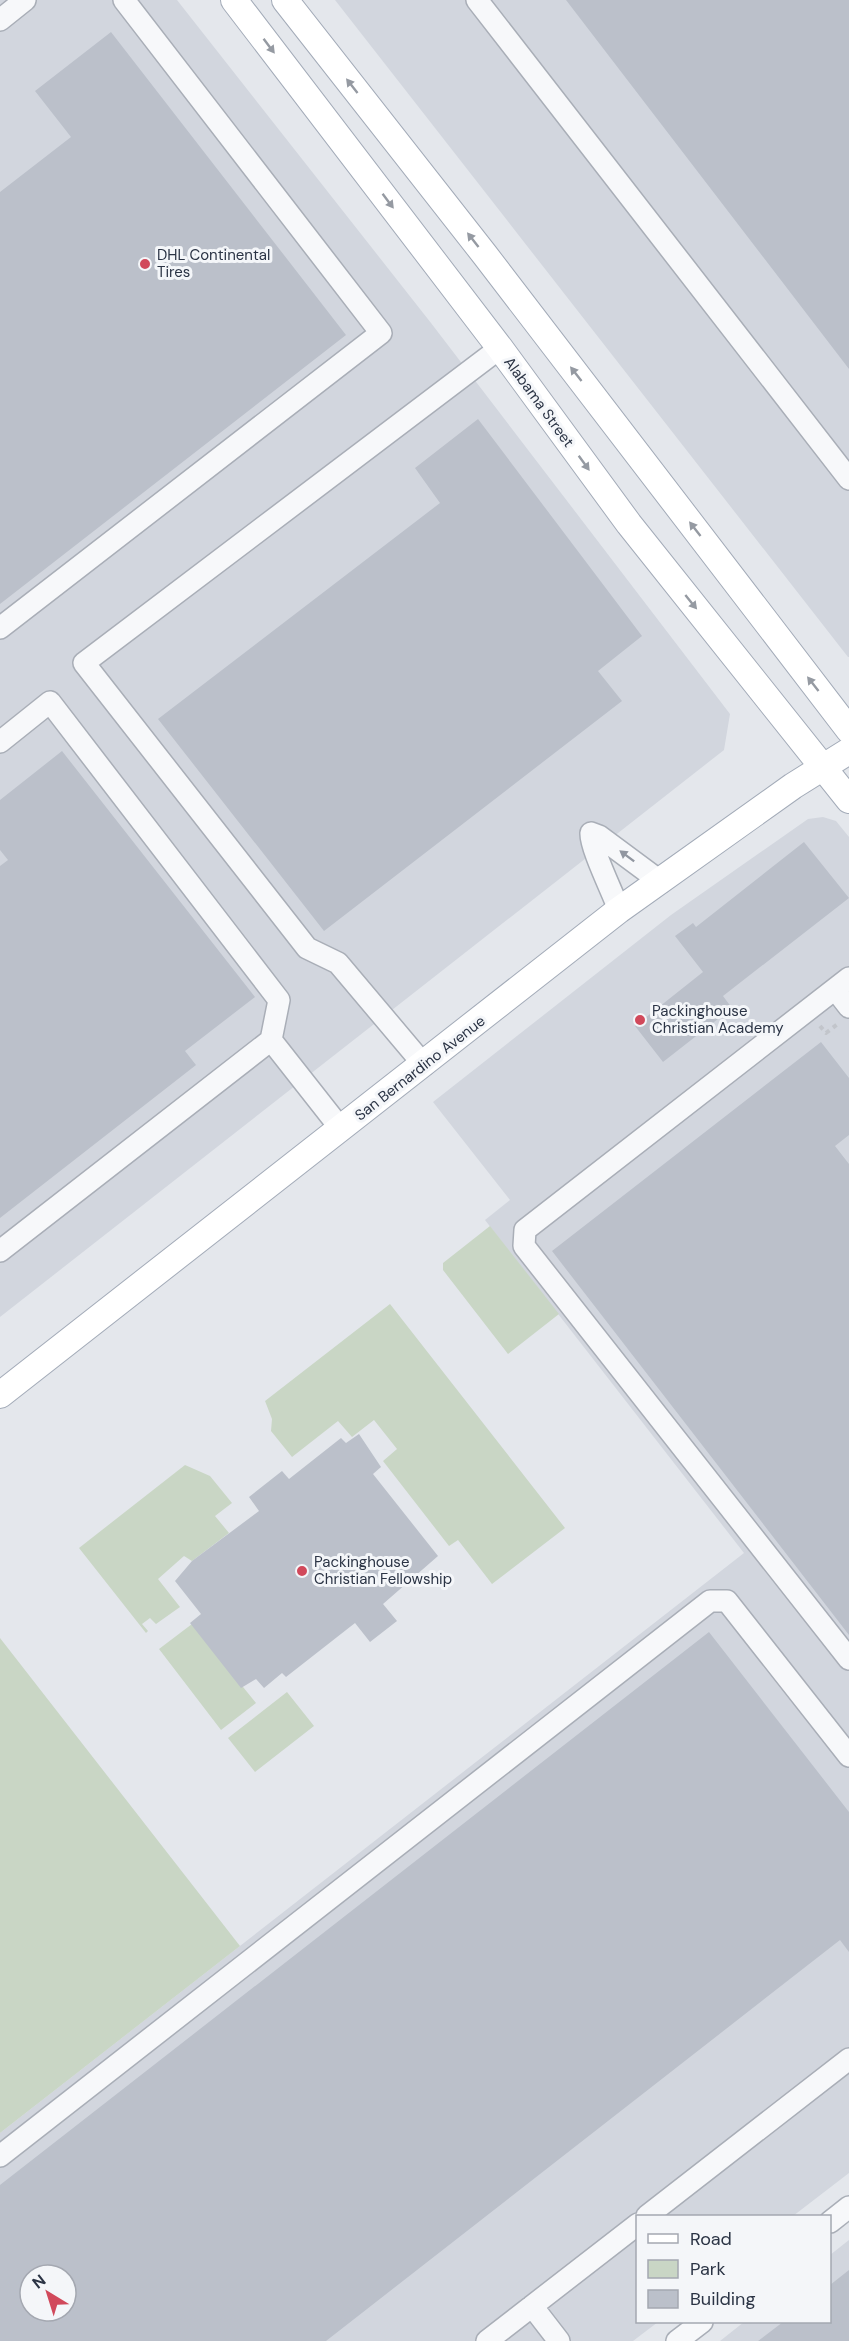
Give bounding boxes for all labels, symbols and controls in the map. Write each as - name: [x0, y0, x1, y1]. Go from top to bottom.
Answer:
- one-way arrow: [263, 38, 275, 54]
- one-way arrow: [346, 78, 359, 94]
- one-way arrow: [381, 194, 393, 209]
- one-way arrow: [467, 232, 479, 247]
- place label: DHL Continental Tires: [157, 245, 270, 282]
- marker: DHL Continental Tires: [138, 257, 152, 271]
- street label: Alabama Street: [499, 353, 579, 451]
- one-way arrow: [570, 367, 582, 382]
- one-way arrow: [578, 456, 590, 471]
- one-way arrow: [688, 521, 701, 537]
- one-way arrow: [685, 595, 697, 610]
- one-way arrow: [808, 676, 820, 691]
- one-way arrow: [619, 850, 635, 862]
- place label: Packinghouse Christian Academy: [652, 1001, 784, 1038]
- street label: San Bernardino Avenue: [351, 1011, 489, 1125]
- marker: Packinghouse Christian Academy: [633, 1013, 647, 1027]
- place label: Packinghouse Christian Fellowship: [314, 1552, 452, 1589]
- marker: Packinghouse Christian Fellowship: [295, 1564, 309, 1578]
- legend: [636, 2215, 831, 2323]
- text: Road: [690, 2227, 732, 2251]
- text: Park: [690, 2257, 726, 2281]
- north arrow: [18, 2263, 78, 2323]
- text: N: [28, 2270, 50, 2293]
- text: Building: [690, 2287, 755, 2311]

